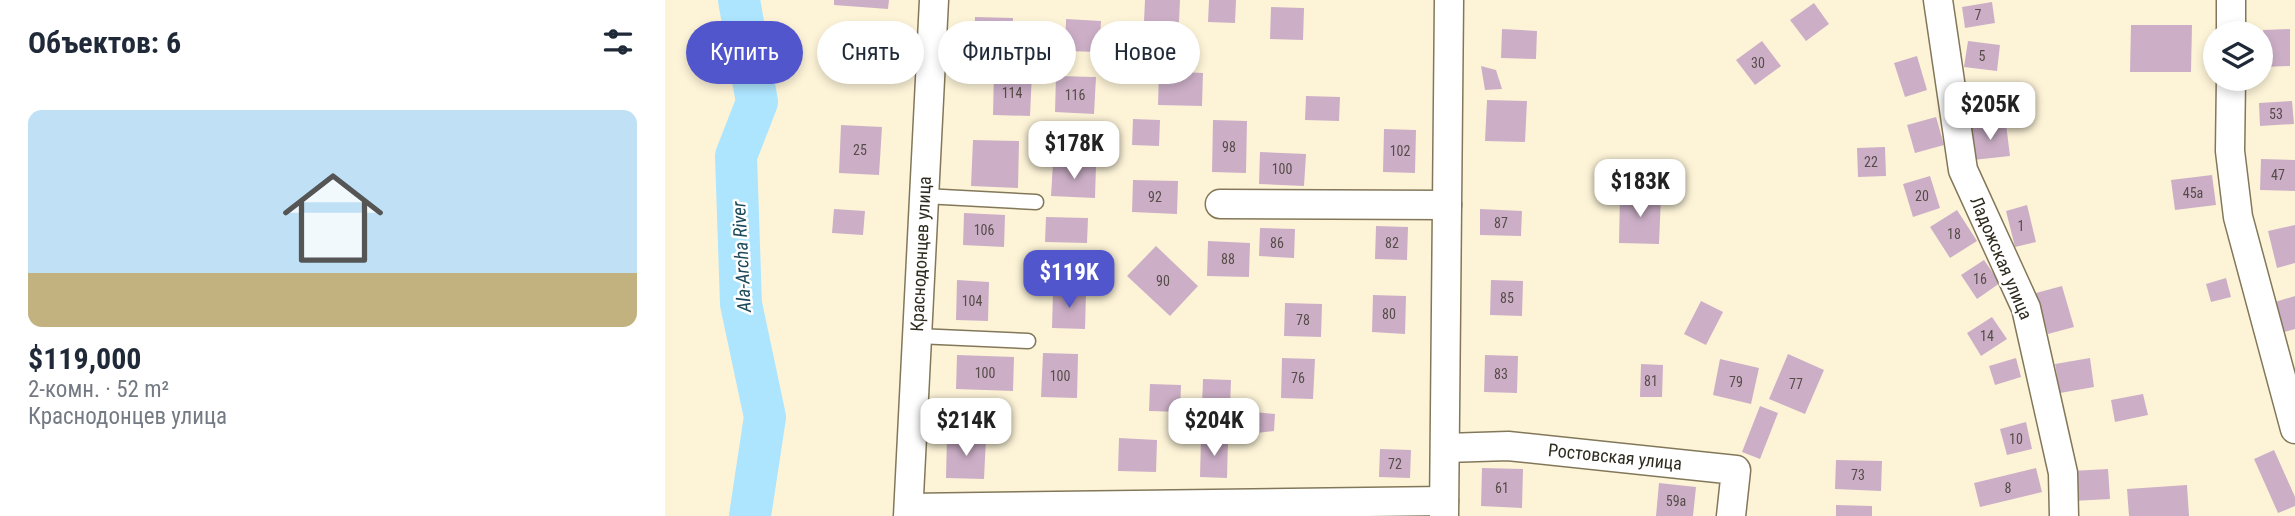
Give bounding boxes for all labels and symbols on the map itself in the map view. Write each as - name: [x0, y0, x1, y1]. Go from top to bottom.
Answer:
- house number: 7: [1975, 7, 1982, 23]
- house number: 5: [1979, 48, 1986, 64]
- house number: 30: [1751, 55, 1765, 71]
- pin: $205K: [1941, 82, 2039, 142]
- house number: 114: [1002, 85, 1022, 101]
- house number: 116: [1065, 87, 1085, 103]
- house number: 53: [2269, 106, 2283, 122]
- pin: $178K: [1025, 122, 1123, 181]
- house number: 98: [1222, 139, 1236, 155]
- house number: 25: [853, 142, 867, 158]
- house number: 102: [1390, 143, 1410, 159]
- house number: 22: [1864, 154, 1878, 170]
- pin: $183K: [1591, 160, 1689, 219]
- house number: 100: [1272, 161, 1292, 177]
- house number: 47: [2271, 167, 2285, 183]
- street label: Краснодонцев улица: [906, 176, 935, 332]
- house number: 45а: [2183, 185, 2203, 201]
- house number: 20: [1915, 188, 1929, 204]
- house number: 92: [1148, 189, 1162, 205]
- street label: Ладожская улица: [1966, 193, 2037, 323]
- water label: Ala-Archa River: [727, 201, 756, 314]
- house number: 87: [1494, 215, 1508, 231]
- house number: 1: [2018, 218, 2024, 234]
- house number: 106: [974, 222, 994, 238]
- house number: 18: [1947, 226, 1961, 242]
- house number: 86: [1270, 235, 1284, 251]
- house number: 82: [1385, 235, 1399, 251]
- pin: $119K: [1020, 250, 1118, 310]
- house number: 88: [1221, 251, 1235, 267]
- house number: 16: [1973, 271, 1987, 287]
- house number: 90: [1156, 273, 1170, 289]
- house number: 85: [1500, 290, 1514, 306]
- house number: 104: [962, 293, 982, 309]
- house number: 80: [1382, 306, 1396, 322]
- house number: 78: [1296, 312, 1310, 328]
- house number: 14: [1980, 328, 1994, 344]
- house number: 100: [975, 365, 995, 381]
- house number: 83: [1494, 366, 1508, 382]
- house number: 100: [1050, 368, 1070, 384]
- house number: 76: [1291, 370, 1305, 386]
- house number: 81: [1644, 373, 1658, 389]
- house number: 79: [1729, 374, 1743, 390]
- house number: 77: [1789, 376, 1803, 392]
- pin: $214K: [917, 398, 1015, 458]
- pin: $204K: [1165, 398, 1263, 458]
- house number: 10: [2009, 431, 2023, 447]
- street label: Ростовская улица: [1547, 439, 1683, 474]
- house number: 72: [1388, 456, 1402, 472]
- house number: 73: [1851, 467, 1865, 483]
- house number: 61: [1495, 480, 1509, 496]
- house number: 8: [2005, 480, 2012, 496]
- house number: 59a: [1666, 493, 1686, 509]

